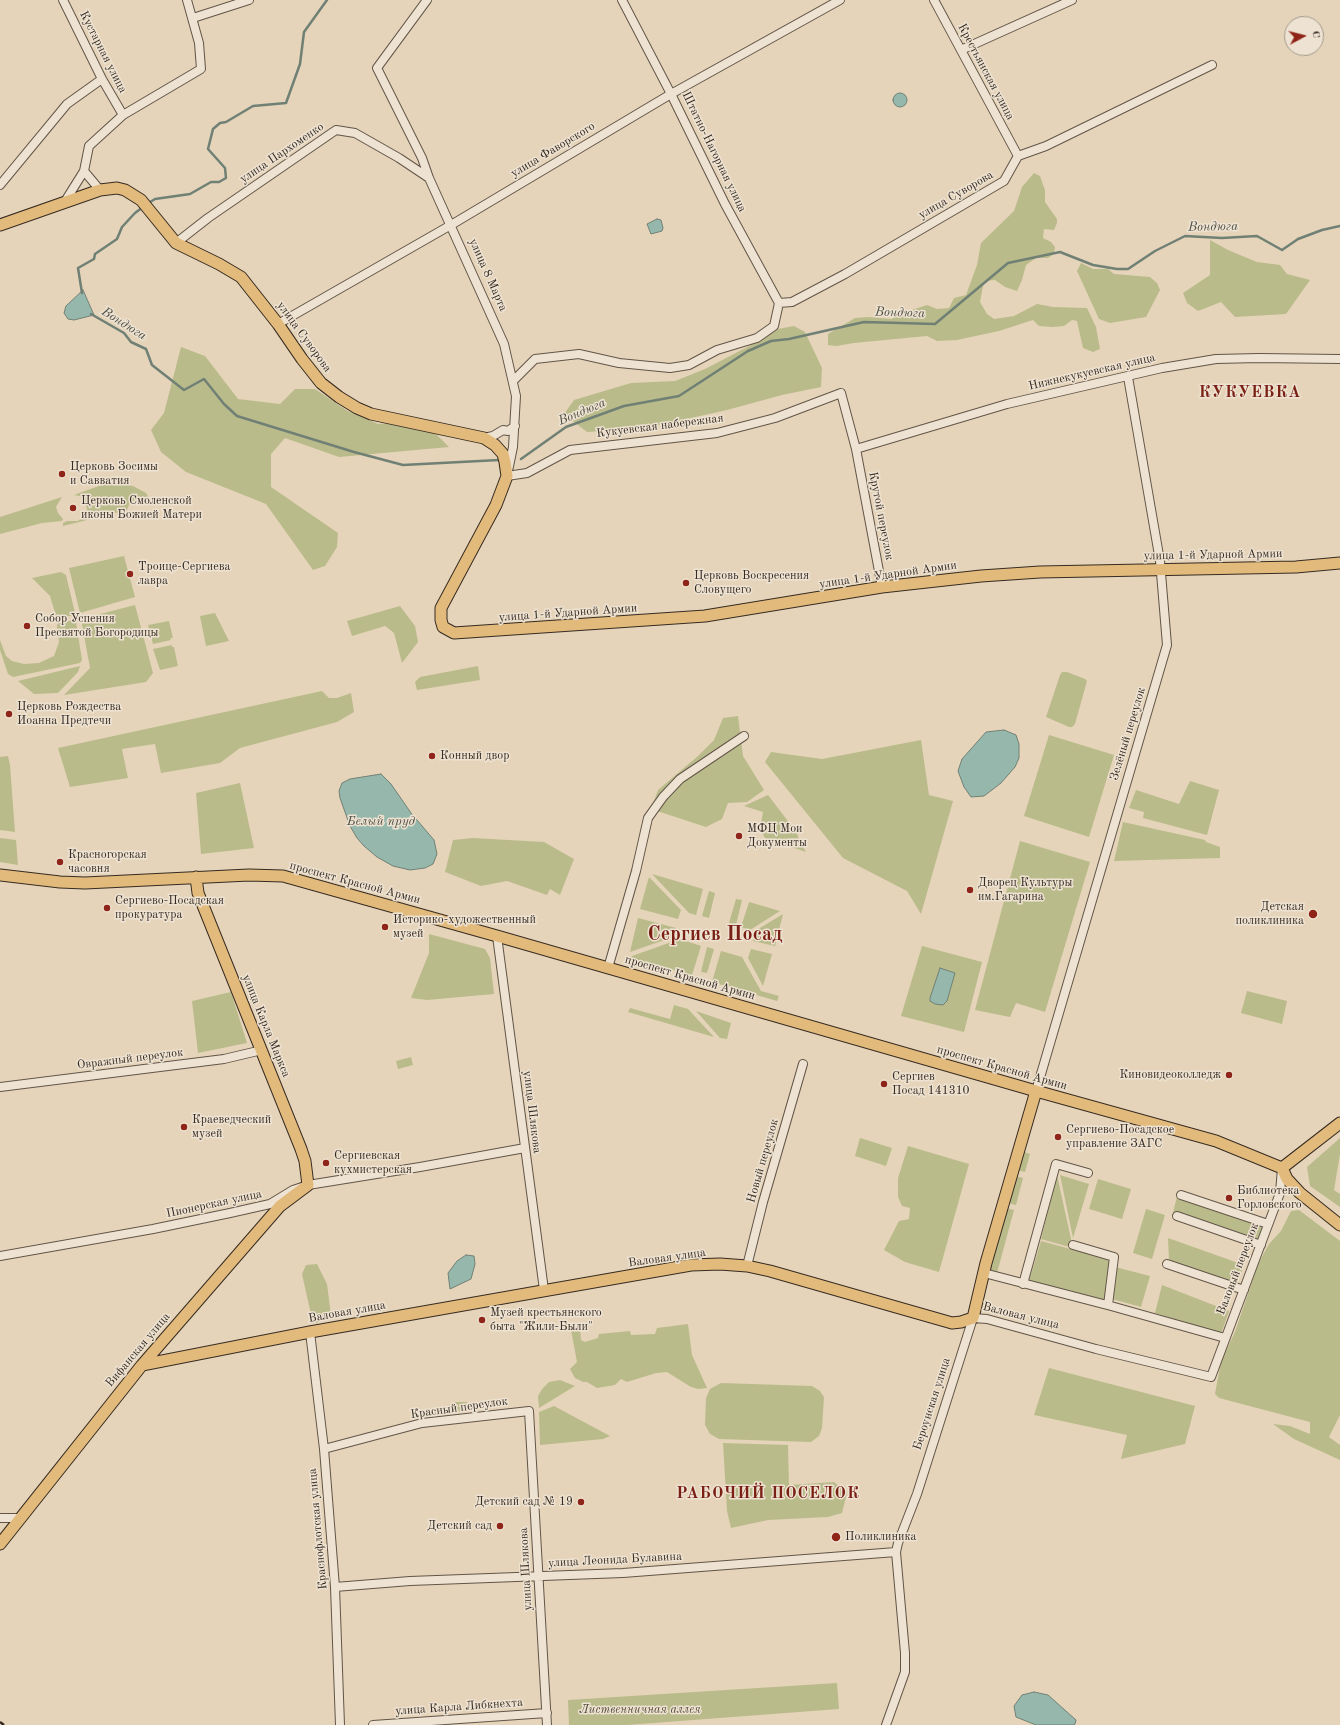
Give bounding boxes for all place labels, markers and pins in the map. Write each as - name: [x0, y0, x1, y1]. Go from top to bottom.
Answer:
- place label: Церковь Зосимы и Савватия: [70, 460, 158, 488]
- marker: Церковь Зосимы и Савватия: [57, 469, 67, 479]
- place label: Церковь Смоленской иконы Божией Матери: [81, 494, 202, 522]
- marker: Церковь Смоленской иконы Божией Матери: [68, 503, 78, 513]
- place label: Троице-Сергиева лавра: [138, 560, 230, 588]
- marker: Троице-Сергиева лавра: [125, 569, 135, 579]
- place label: Церковь Воскресения Словущего: [694, 569, 809, 597]
- marker: Церковь Воскресения Словущего: [681, 578, 691, 588]
- place label: Собор Успения Пресвятой Богородицы: [35, 612, 159, 640]
- marker: Собор Успения Пресвятой Богородицы: [22, 621, 32, 631]
- place label: Церковь Рождества Иоанна Предтечи: [17, 700, 121, 728]
- marker: Церковь Рождества Иоанна Предтечи: [4, 709, 14, 719]
- place label: Конный двор: [440, 749, 509, 763]
- marker: Конный двор: [427, 751, 437, 761]
- place label: МФЦ Мои Документы: [747, 822, 807, 850]
- marker: МФЦ Мои Документы: [734, 831, 744, 841]
- place label: Красногорская часовня: [68, 848, 147, 876]
- marker: Красногорская часовня: [55, 857, 65, 867]
- place label: Дворец Культуры им.Гагарина: [978, 876, 1072, 904]
- marker: Дворец Культуры им.Гагарина: [965, 885, 975, 895]
- place label: Сергиево-Посадская прокуратура: [115, 894, 224, 922]
- place label: Детская поликлиника: [1235, 900, 1304, 928]
- marker: Сергиево-Посадская прокуратура: [102, 903, 112, 913]
- marker: Детская поликлиника: [1307, 908, 1319, 920]
- place label: Историко-художественный музей: [393, 913, 536, 941]
- marker: Историко-художественный музей: [380, 922, 390, 932]
- place label: Киновидеоколледж: [1120, 1068, 1221, 1082]
- place label: Сергиев Посад 141310: [892, 1070, 970, 1098]
- marker: Киновидеоколледж: [1224, 1070, 1234, 1080]
- marker: Сергиев Посад 141310: [879, 1079, 889, 1089]
- place label: Краеведческий музей: [192, 1113, 271, 1141]
- marker: Краеведческий музей: [179, 1122, 189, 1132]
- place label: Сергиево-Посадское управление ЗАГС: [1066, 1123, 1174, 1151]
- marker: Сергиево-Посадское управление ЗАГС: [1053, 1132, 1063, 1142]
- place label: Сергиевская кухмистерская: [334, 1149, 412, 1177]
- marker: Сергиевская кухмистерская: [321, 1158, 331, 1168]
- place label: Библиотека Горловского: [1237, 1184, 1302, 1212]
- marker: Библиотека Горловского: [1224, 1193, 1234, 1203]
- place label: Музей крестьянского быта "Жили-Были": [490, 1306, 602, 1334]
- marker: Музей крестьянского быта "Жили-Были": [477, 1315, 487, 1325]
- place label: Детский сад № 19: [475, 1495, 573, 1509]
- marker: Детский сад № 19: [576, 1497, 586, 1507]
- place label: Детский сад: [427, 1519, 492, 1533]
- marker: Детский сад: [495, 1521, 505, 1531]
- place label: Поликлиника: [845, 1530, 916, 1544]
- marker: Поликлиника: [830, 1531, 842, 1543]

